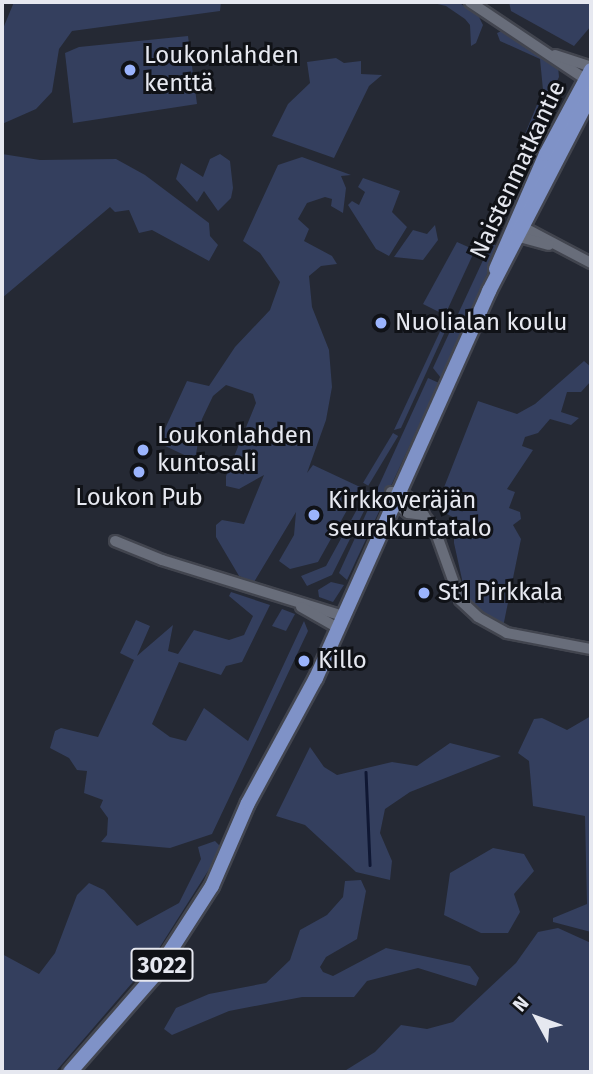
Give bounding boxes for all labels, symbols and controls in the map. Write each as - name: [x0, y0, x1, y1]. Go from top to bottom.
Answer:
- place label: Loukonlahden kenttä: [144, 42, 299, 98]
- marker: Loukonlahden kenttä: [122, 62, 138, 78]
- street label: Naistenmatkantie: [464, 77, 572, 263]
- place label: Nuolialan koulu: [395, 309, 567, 337]
- marker: Nuolialan koulu: [373, 315, 389, 331]
- place label: Loukonlahden kuntosali: [157, 422, 312, 478]
- marker: Loukonlahden kuntosali: [135, 442, 151, 458]
- marker: Loukon Pub: [131, 464, 147, 480]
- place label: Loukon Pub: [75, 484, 203, 512]
- place label: Kirkkoveräjän seurakuntatalo: [328, 487, 492, 543]
- marker: Kirkkoveräjän seurakuntatalo: [306, 507, 322, 523]
- place label: St1 Pirkkala: [438, 579, 563, 607]
- marker: St1 Pirkkala: [416, 585, 432, 601]
- place label: Killo: [318, 647, 367, 675]
- marker: Killo: [296, 653, 312, 669]
- road number: 3022: [130, 946, 194, 984]
- north arrow: [502, 983, 572, 1053]
- text: N: [508, 992, 534, 1016]

